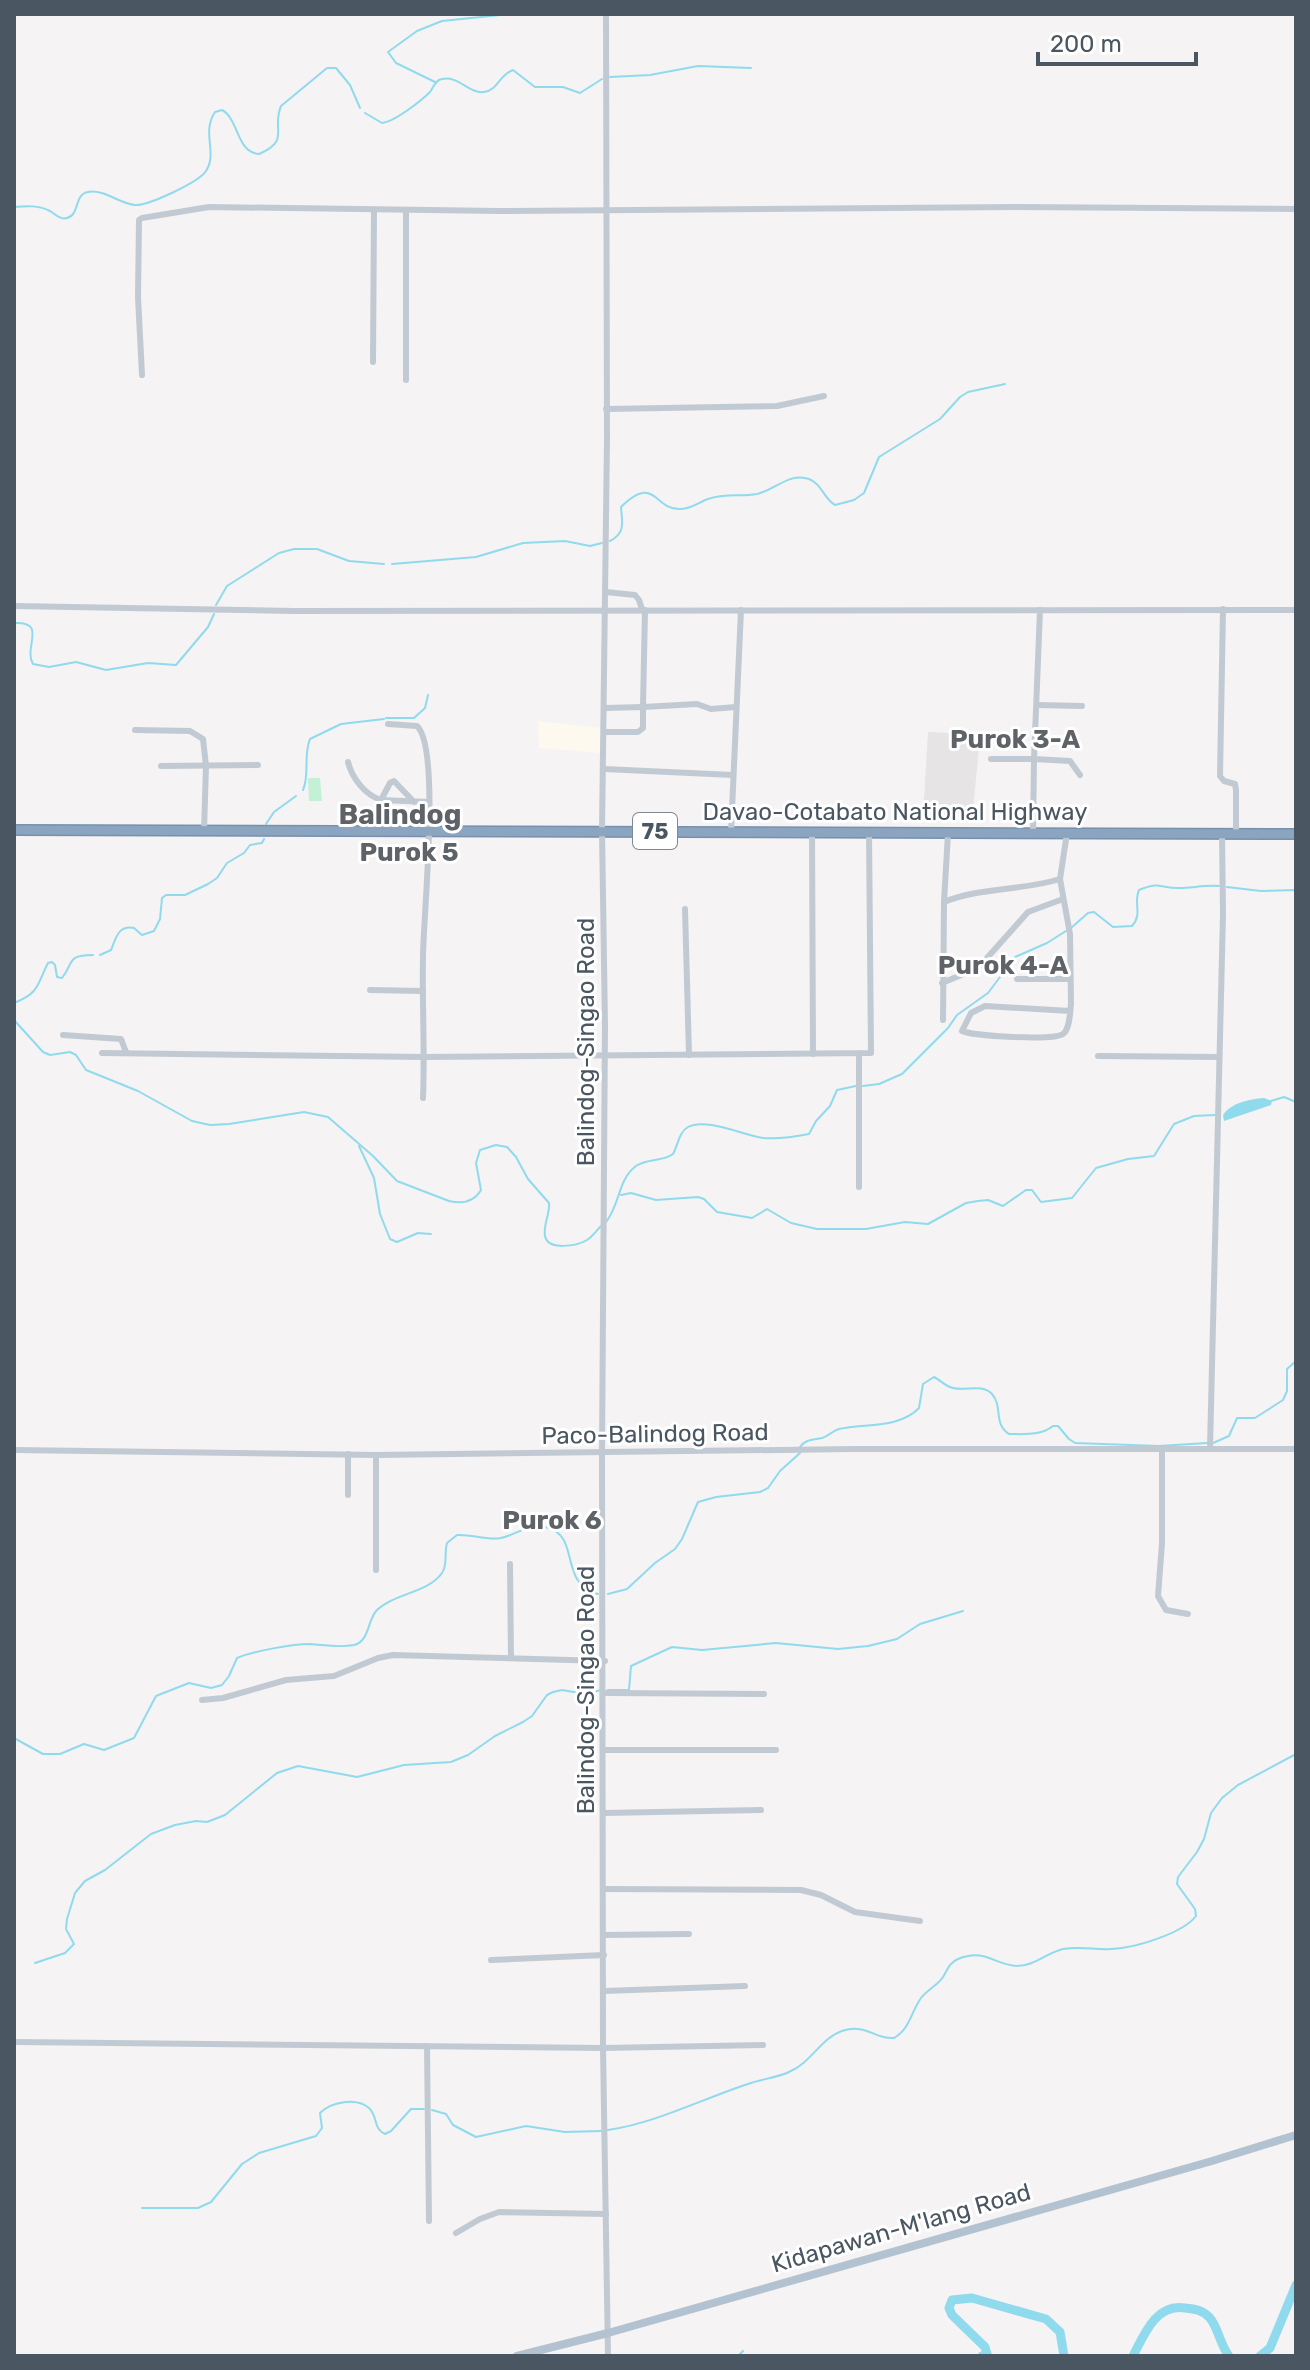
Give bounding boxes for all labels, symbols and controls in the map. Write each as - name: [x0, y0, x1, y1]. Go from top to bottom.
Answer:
- scale bar: [1038, 16, 1196, 66]
- text: 200 m: [1050, 30, 1122, 58]
- district label: Purok 3-A: [950, 724, 1080, 755]
- district label: Balindog: [339, 798, 461, 831]
- street label: Davao-Cotabato National Highway: [703, 798, 1087, 826]
- road number: 75: [633, 813, 677, 849]
- district label: Purok 5: [359, 837, 459, 868]
- street label: Balindog-Singao Road: [572, 918, 600, 1166]
- district label: Purok 4-A: [938, 950, 1069, 981]
- street label: Paco-Balindog Road: [541, 1418, 769, 1450]
- district label: Purok 6: [502, 1505, 602, 1536]
- street label: Balindog-Singao Road: [572, 1566, 600, 1814]
- street label: Kidapawan-M'lang Road: [768, 2178, 1034, 2278]

